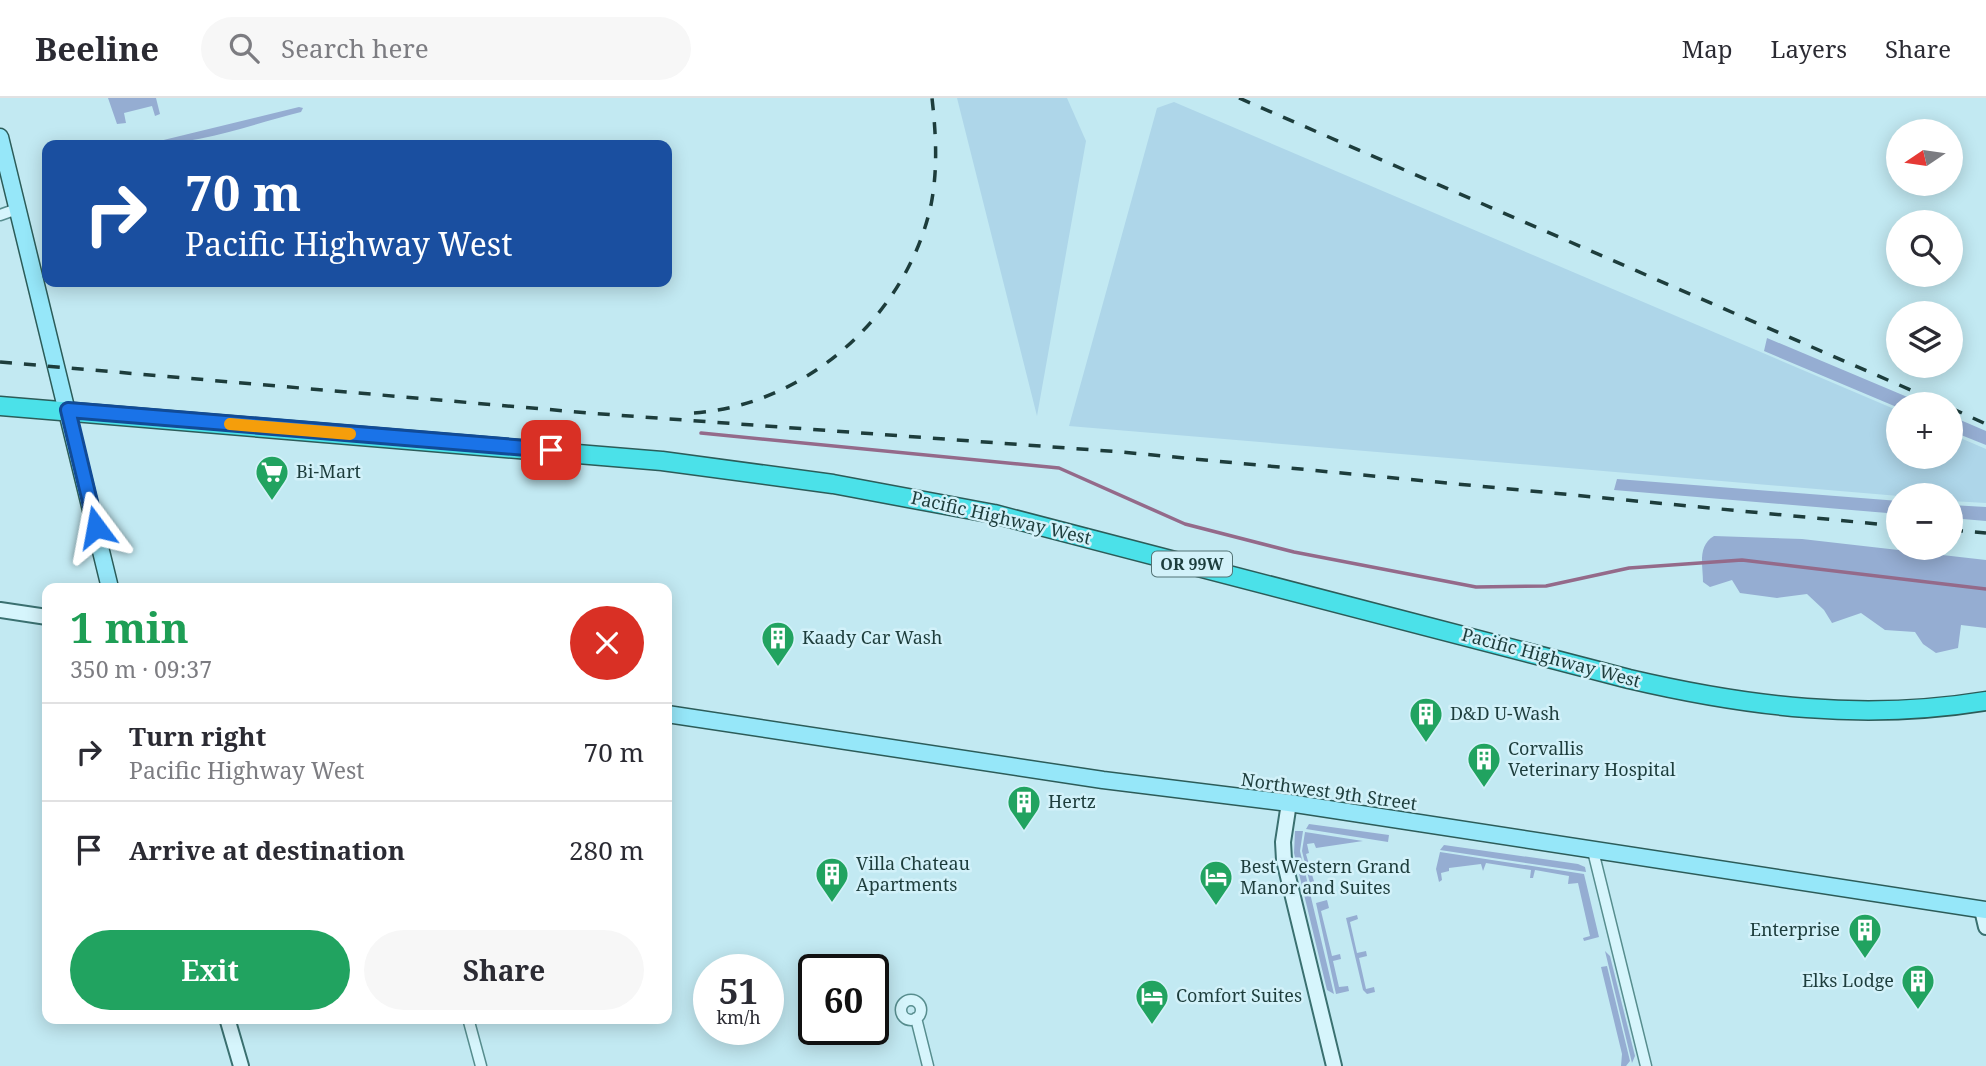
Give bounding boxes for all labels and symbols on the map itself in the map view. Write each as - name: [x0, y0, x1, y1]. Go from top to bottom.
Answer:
- north arrow: [1886, 119, 1964, 196]
- pin: [521, 420, 581, 480]
- supermarket icon: Bi-Mart: [253, 453, 291, 502]
- place label: Bi-Mart: [296, 459, 361, 483]
- street label: Pacific Highway West: [909, 485, 1094, 549]
- position arrow: [59, 490, 133, 564]
- road number: OR 99W: [1152, 551, 1232, 576]
- building icon: Kaady Car Wash: [759, 619, 797, 668]
- street label: Pacific Highway West: [1459, 622, 1643, 692]
- place label: Kaady Car Wash: [802, 625, 942, 649]
- building icon: D&D U-Wash: [1407, 695, 1445, 744]
- place label: D&D U-Wash: [1450, 701, 1560, 725]
- place label: Corvallis Veterinary Hospital: [1508, 736, 1676, 781]
- building icon: Corvallis Veterinary Hospital: [1465, 740, 1503, 789]
- street label: Northwest 9th Street: [1240, 767, 1419, 815]
- building icon: Hertz: [1005, 783, 1043, 832]
- place label: Hertz: [1048, 789, 1096, 813]
- place label: Villa Chateau Apartments: [856, 851, 971, 896]
- place label: Best Western Grand Manor and Suites: [1240, 854, 1411, 899]
- building icon: Villa Chateau Apartments: [813, 855, 851, 904]
- hotel icon: Best Western Grand Manor and Suites: [1197, 858, 1235, 907]
- building icon: Enterprise: [1846, 911, 1884, 960]
- place label: Enterprise: [1750, 917, 1840, 941]
- speed limit sign: 60: [798, 954, 889, 1045]
- building icon: Elks Lodge: [1899, 962, 1937, 1011]
- place label: Elks Lodge: [1802, 968, 1894, 992]
- hotel icon: Comfort Suites: [1133, 977, 1171, 1026]
- place label: Comfort Suites: [1176, 983, 1302, 1007]

